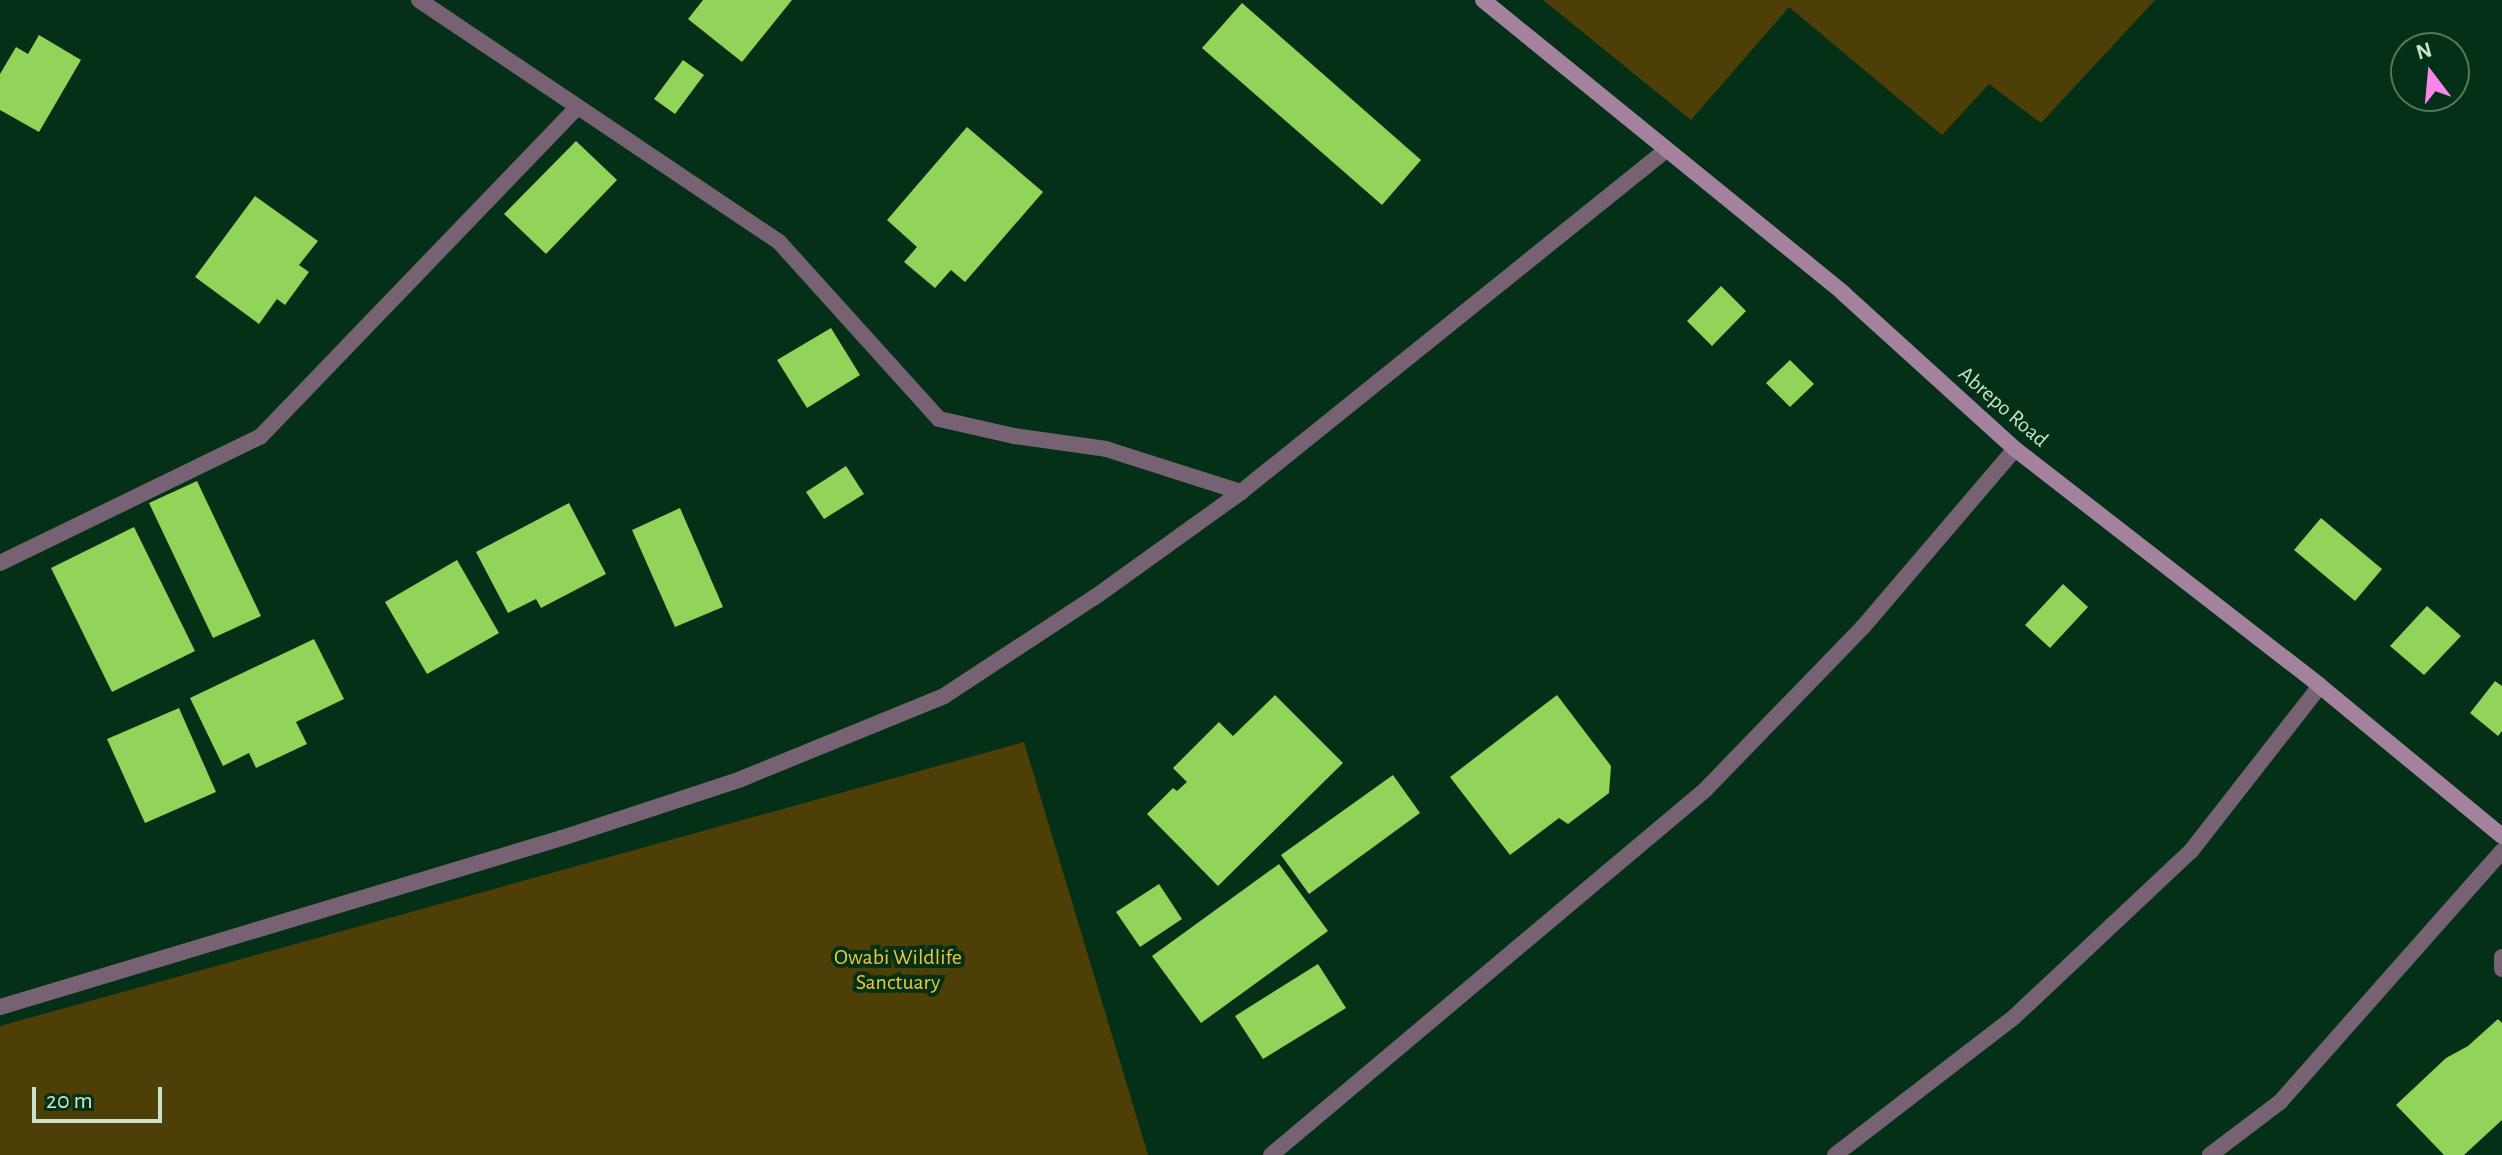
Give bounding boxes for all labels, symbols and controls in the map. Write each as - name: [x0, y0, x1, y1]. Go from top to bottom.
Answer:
- north arrow: [2390, 32, 2470, 112]
- text: N: [2414, 38, 2434, 64]
- street label: Abrepo Road: [1953, 361, 2053, 453]
- park label: Owabi Wildlife Sanctuary: [834, 944, 962, 996]
- scale bar: [36, 1071, 166, 1121]
- text: 20 m: [46, 1089, 93, 1113]

